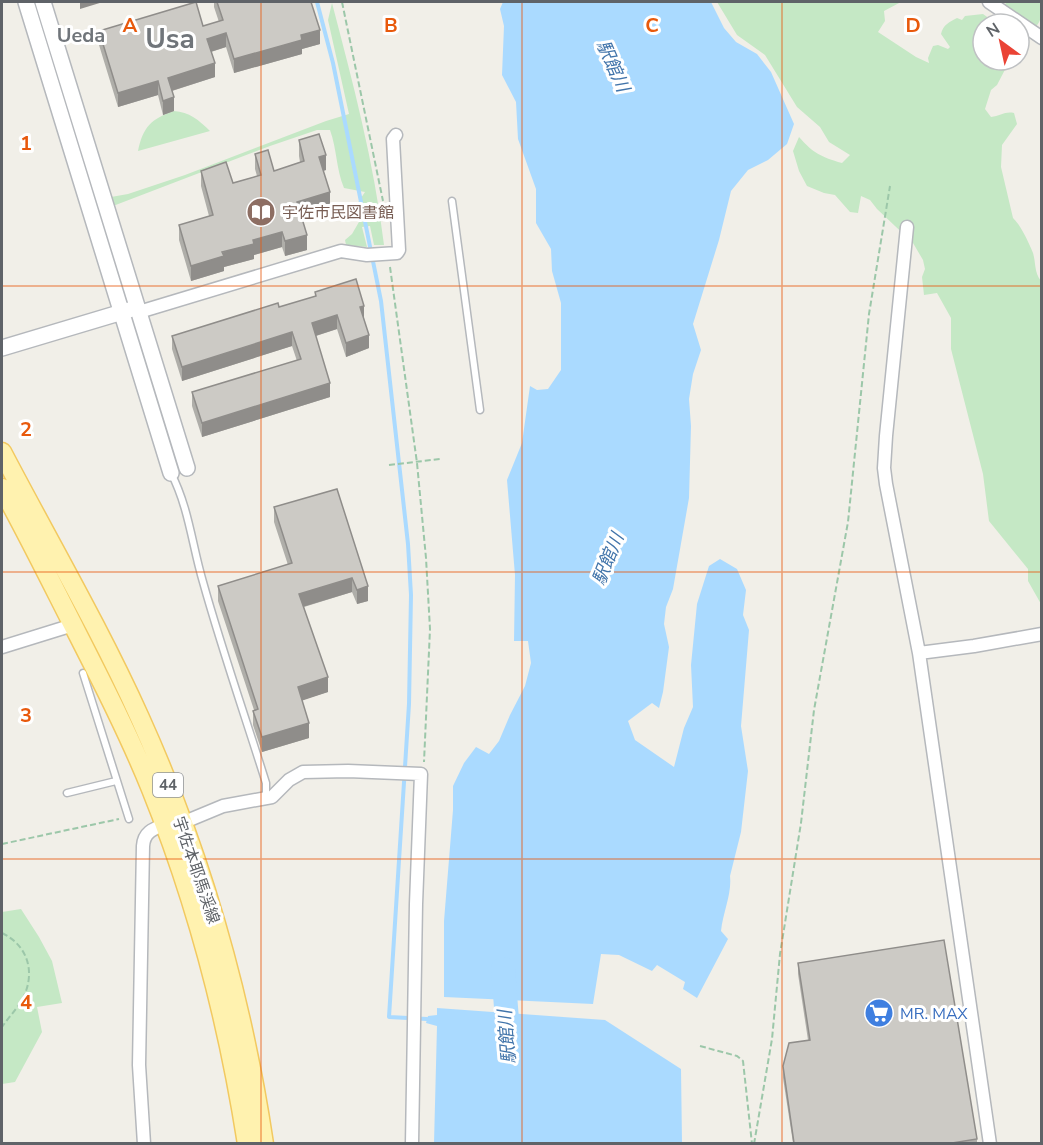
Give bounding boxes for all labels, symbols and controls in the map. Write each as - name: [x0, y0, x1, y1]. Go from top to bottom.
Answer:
- text: A: [123, 12, 138, 39]
- text: B: [384, 12, 398, 39]
- text: C: [645, 12, 659, 39]
- text: D: [905, 12, 921, 39]
- north arrow: [971, 12, 1031, 72]
- text: N: [982, 18, 1004, 43]
- district label: Usa: [145, 20, 195, 58]
- district label: Ueda: [57, 22, 105, 49]
- water label: 駅館川: [591, 36, 636, 97]
- text: 1: [20, 130, 32, 157]
- library icon: 宇佐市民図書館: [245, 196, 277, 228]
- place label: 宇佐市民図書館: [282, 202, 394, 224]
- text: 2: [20, 416, 32, 443]
- water label: 駅館川: [587, 528, 630, 589]
- text: 3: [20, 702, 32, 729]
- road number: 44: [153, 773, 183, 797]
- street label: 宇佐本耶馬渓線: [167, 814, 225, 927]
- text: 4: [20, 989, 32, 1016]
- supermarket icon: MR. MAX: [863, 997, 895, 1029]
- place label: MR. MAX: [900, 1003, 968, 1025]
- water label: 駅館川: [493, 1007, 521, 1065]

